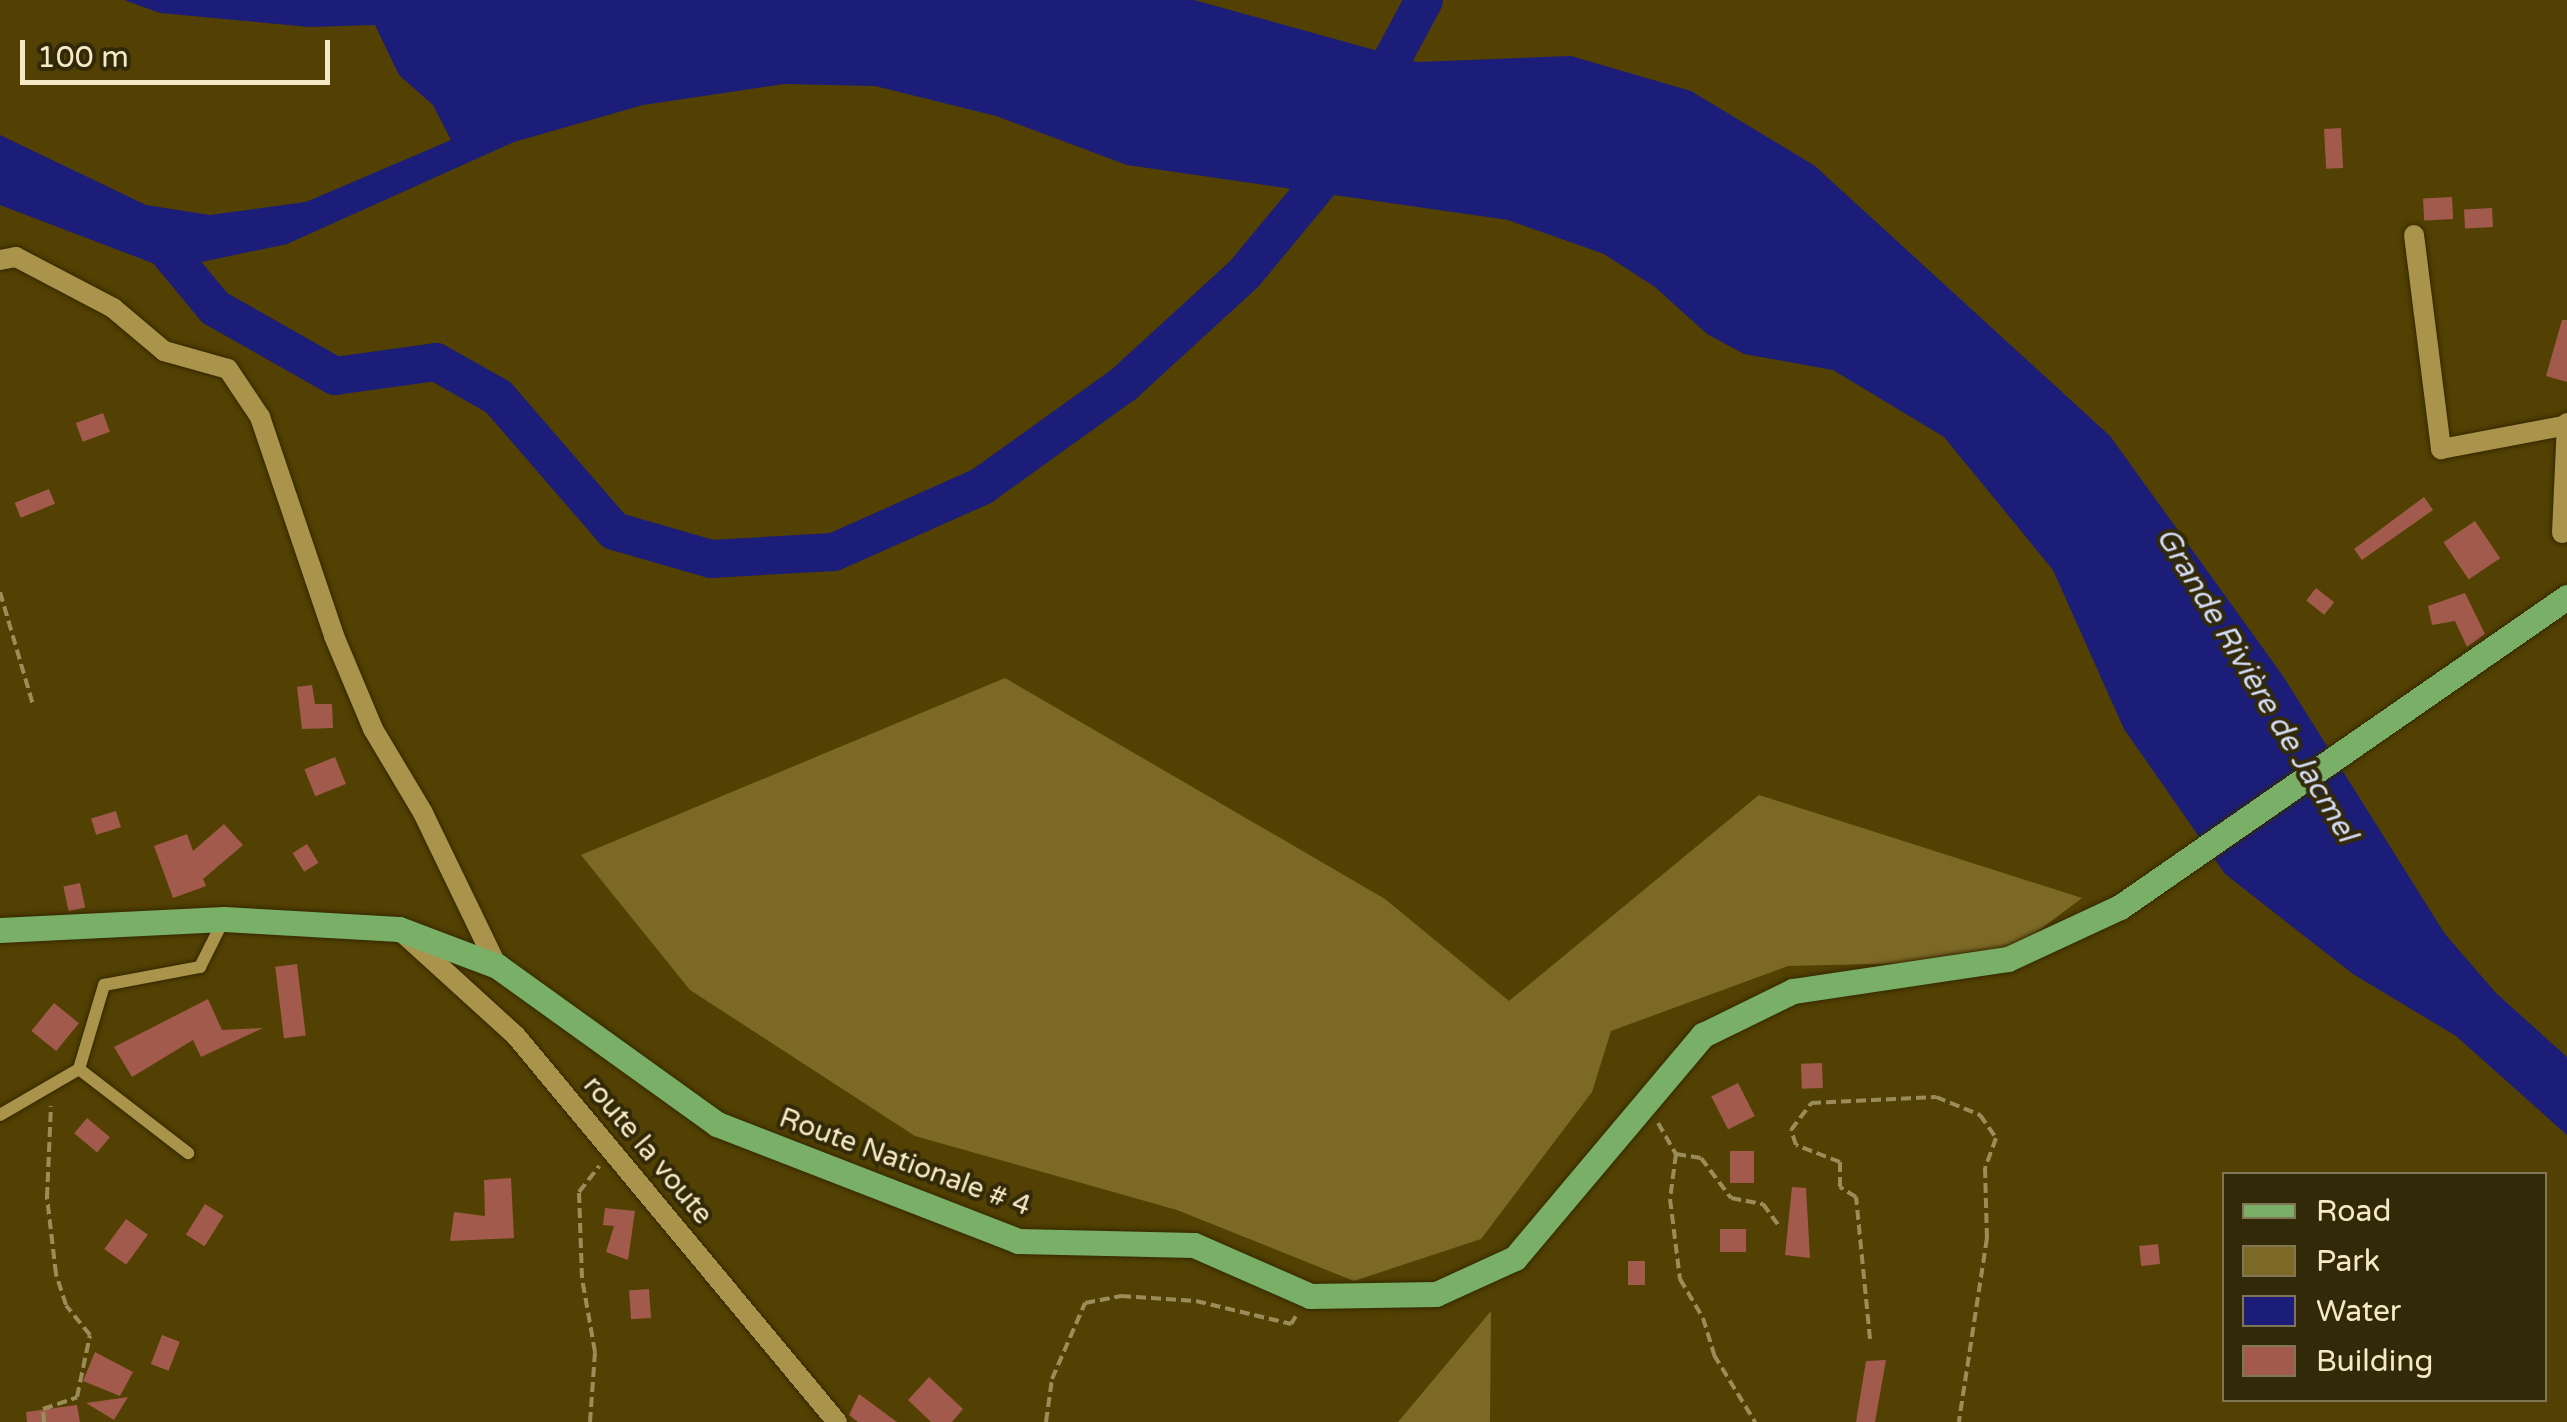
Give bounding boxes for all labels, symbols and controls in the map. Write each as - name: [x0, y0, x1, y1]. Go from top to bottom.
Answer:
- scale bar: [25, 20, 335, 82]
- text: 100 m: [37, 39, 129, 76]
- water label: Grande Rivière de Jacmel: [2148, 521, 2364, 849]
- street label: route la voute: [576, 1069, 720, 1231]
- street label: Route Nationale # 4: [775, 1101, 1035, 1223]
- legend: [2222, 1172, 2547, 1402]
- text: Road: [2316, 1193, 2391, 1230]
- text: Park: [2316, 1243, 2380, 1280]
- text: Water: [2316, 1293, 2401, 1330]
- text: Building: [2316, 1343, 2433, 1380]

